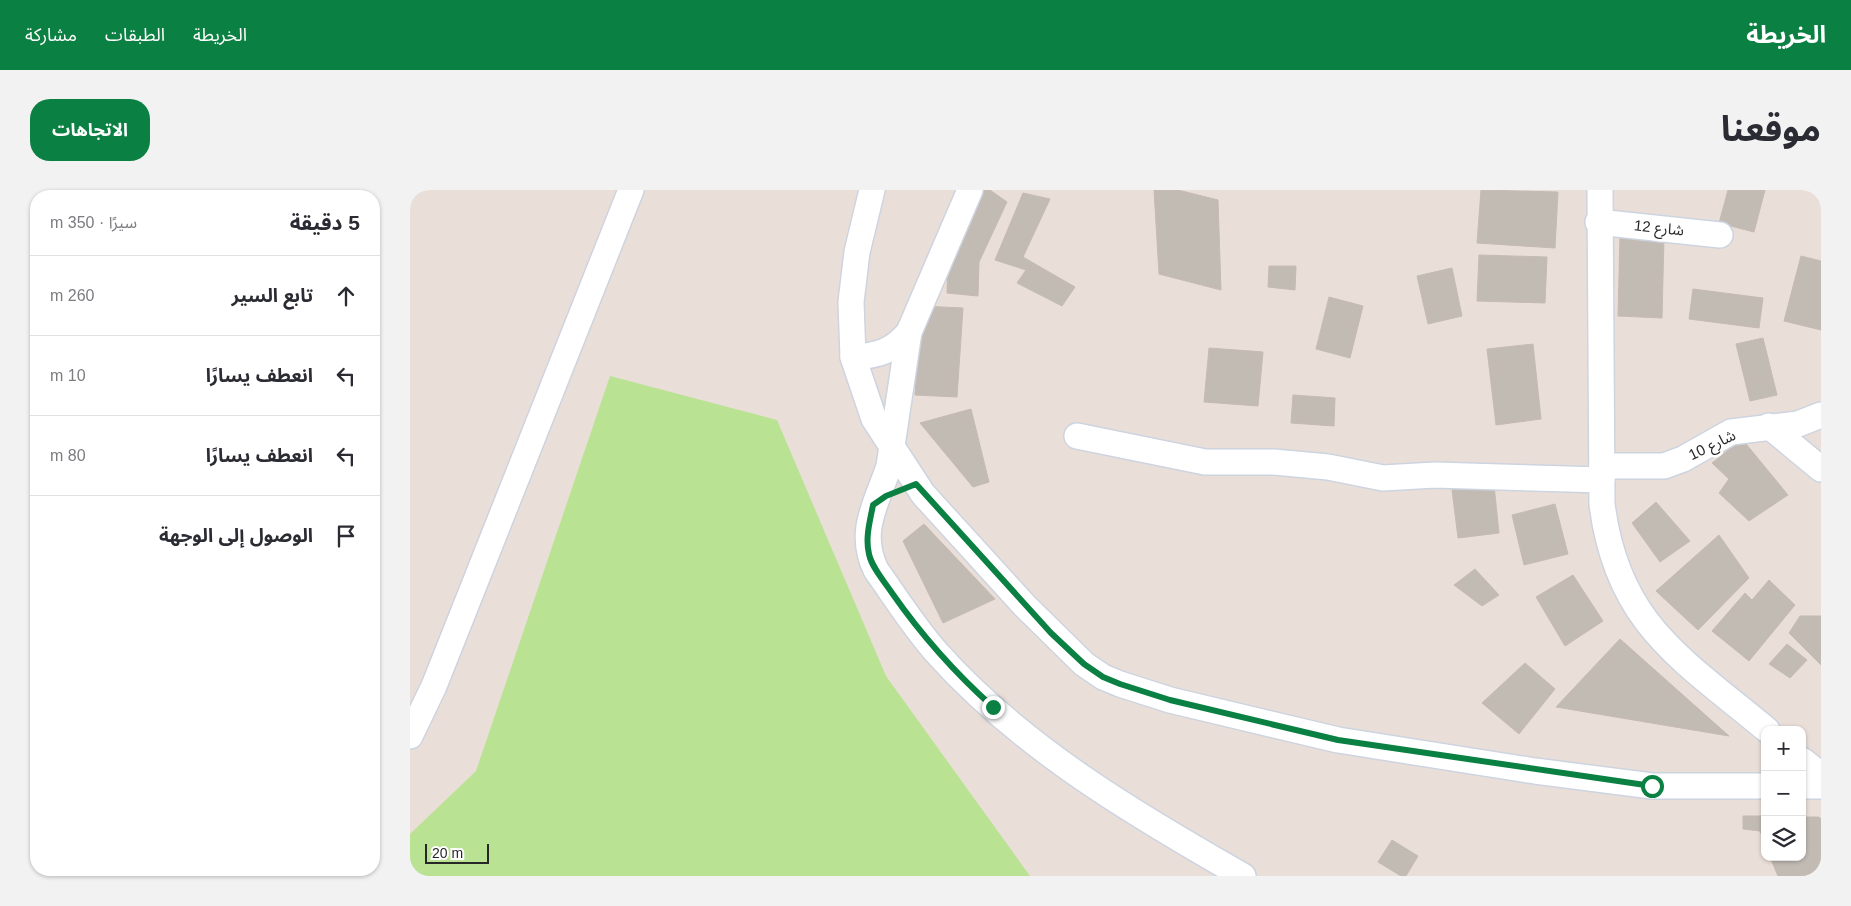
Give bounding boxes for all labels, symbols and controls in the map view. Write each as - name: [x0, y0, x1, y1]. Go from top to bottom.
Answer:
- text: الخريطة: [1746, 21, 1826, 48]
- text: مشاركة: [25, 25, 77, 45]
- text: الطبقات: [105, 25, 165, 45]
- text: الخريطة: [193, 25, 247, 45]
- button: الاتجاهات: [30, 99, 150, 161]
- text: موقعنا: [1721, 109, 1821, 148]
- text: 5 دقيقة: [290, 211, 360, 234]
- text: سيرًا · 350 m: [50, 214, 137, 231]
- street label: شارع 12: [1633, 216, 1685, 243]
- icon: ahead: [332, 282, 360, 310]
- text: تابع السير: [231, 285, 313, 306]
- text: 260 m: [50, 287, 94, 304]
- icon: left: [332, 362, 360, 390]
- text: انعطف يسارًا: [206, 365, 313, 386]
- text: 10 m: [50, 367, 86, 384]
- street label: شارع 10: [1686, 426, 1740, 467]
- icon: left: [332, 442, 360, 470]
- text: انعطف يسارًا: [206, 445, 313, 466]
- text: 80 m: [50, 447, 86, 464]
- icon: arrive: [332, 522, 360, 550]
- text: الوصول إلى الوجهة: [159, 525, 313, 546]
- route end: [982, 696, 1005, 719]
- map controls: [1761, 726, 1806, 861]
- button: +: [1761, 726, 1806, 771]
- button: −: [1761, 771, 1806, 816]
- route start: [1641, 775, 1664, 798]
- button: layers: [1761, 816, 1806, 861]
- scale bar: [425, 841, 489, 864]
- text: 20 m: [432, 845, 463, 861]

